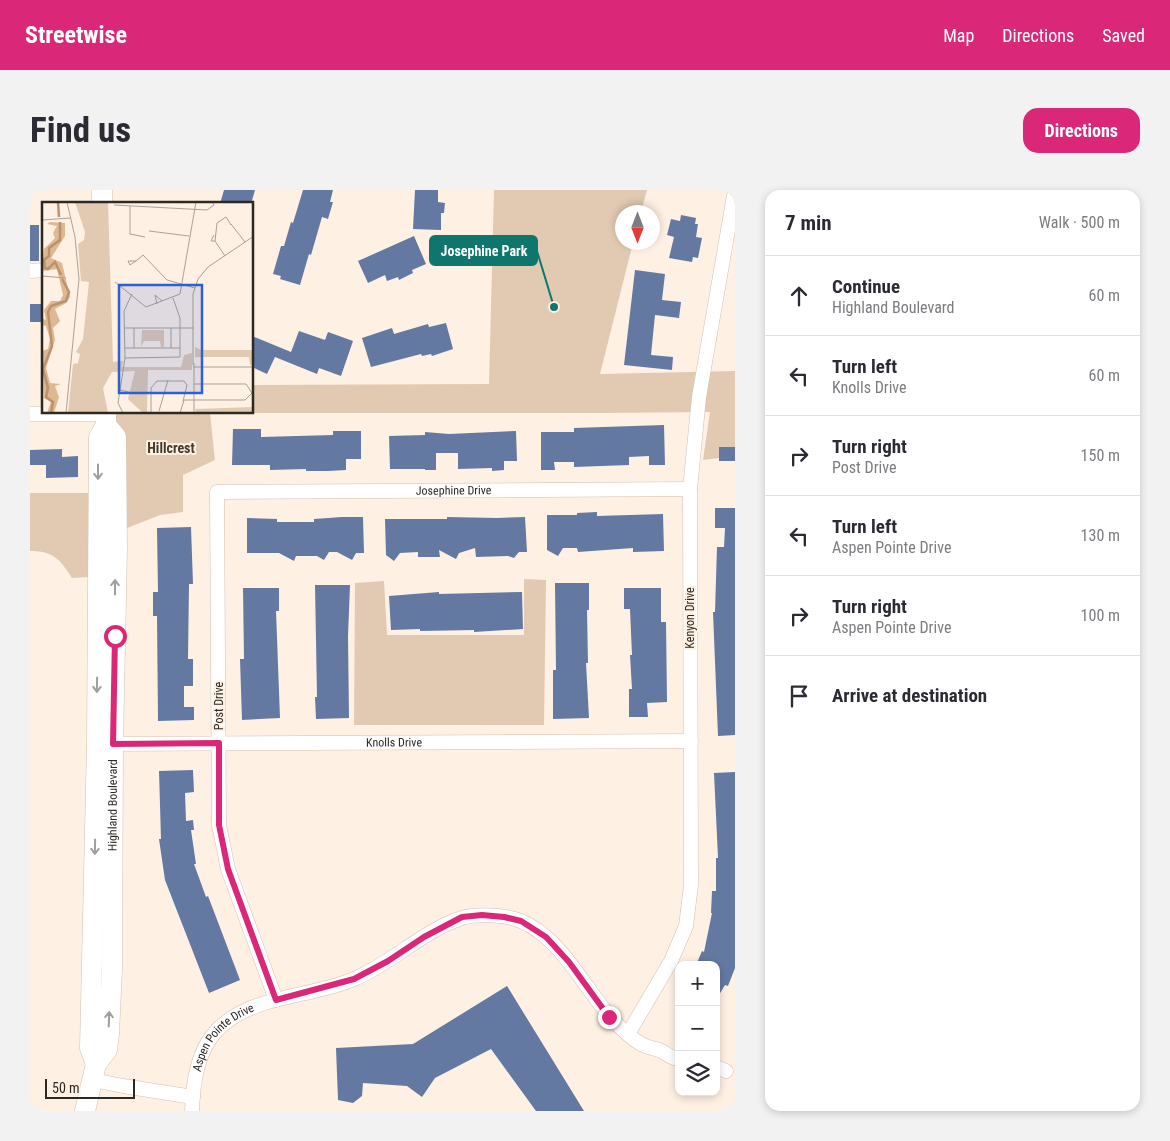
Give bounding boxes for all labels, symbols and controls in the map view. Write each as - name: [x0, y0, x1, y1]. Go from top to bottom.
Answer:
- text: Streetwise: [25, 21, 127, 49]
- text: Map: [943, 25, 974, 46]
- text: Directions: [1002, 25, 1074, 46]
- text: Saved: [1102, 25, 1145, 46]
- button: Directions: [1023, 108, 1140, 153]
- text: Find us: [30, 110, 131, 151]
- inset map: [42, 202, 254, 414]
- north arrow: [615, 205, 660, 250]
- text: 7 min: [785, 211, 832, 235]
- text: Walk · 500 m: [1039, 213, 1120, 232]
- callout: Josephine Park: [430, 236, 537, 265]
- text: Josephine Park: [441, 243, 528, 259]
- text: Continue: [832, 275, 900, 298]
- icon: ahead: [785, 282, 813, 310]
- text: 60 m: [1088, 286, 1120, 305]
- text: Highland Boulevard: [832, 298, 955, 317]
- text: Turn left: [832, 355, 897, 378]
- icon: left: [785, 362, 813, 390]
- text: 60 m: [1088, 366, 1120, 385]
- text: Knolls Drive: [832, 378, 907, 397]
- text: Turn right: [832, 435, 907, 458]
- district label: Hillcrest: [147, 440, 195, 456]
- icon: right: [785, 442, 813, 470]
- text: 150 m: [1081, 446, 1120, 465]
- text: Post Drive: [832, 458, 896, 477]
- one-way arrow: [93, 464, 103, 480]
- street label: Josephine Drive: [416, 483, 492, 498]
- text: Turn left: [832, 515, 897, 538]
- icon: left: [785, 522, 813, 550]
- text: 130 m: [1081, 526, 1120, 545]
- text: Aspen Pointe Drive: [832, 538, 951, 557]
- one-way arrow: [110, 580, 120, 596]
- street label: Kenyon Drive: [683, 587, 697, 649]
- text: Turn right: [832, 595, 907, 618]
- icon: right: [785, 602, 813, 630]
- text: 100 m: [1081, 606, 1120, 625]
- text: Aspen Pointe Drive: [832, 618, 951, 637]
- route start: [104, 625, 127, 648]
- one-way arrow: [92, 676, 102, 693]
- street label: Post Drive: [212, 681, 226, 730]
- icon: arrive: [785, 682, 813, 710]
- text: Arrive at destination: [832, 684, 987, 707]
- street label: Knolls Drive: [366, 735, 422, 750]
- street label: Highland Boulevard: [106, 759, 120, 851]
- one-way arrow: [90, 839, 100, 855]
- map controls: [675, 961, 720, 1096]
- button: +: [675, 961, 720, 1006]
- street label: Aspen Pointe Drive: [190, 1000, 256, 1073]
- route end: [598, 1006, 621, 1029]
- button: −: [675, 1006, 720, 1051]
- one-way arrow: [105, 1011, 114, 1027]
- button: layers: [675, 1051, 720, 1096]
- scale bar: [45, 1076, 135, 1099]
- text: 50 m: [52, 1080, 80, 1096]

